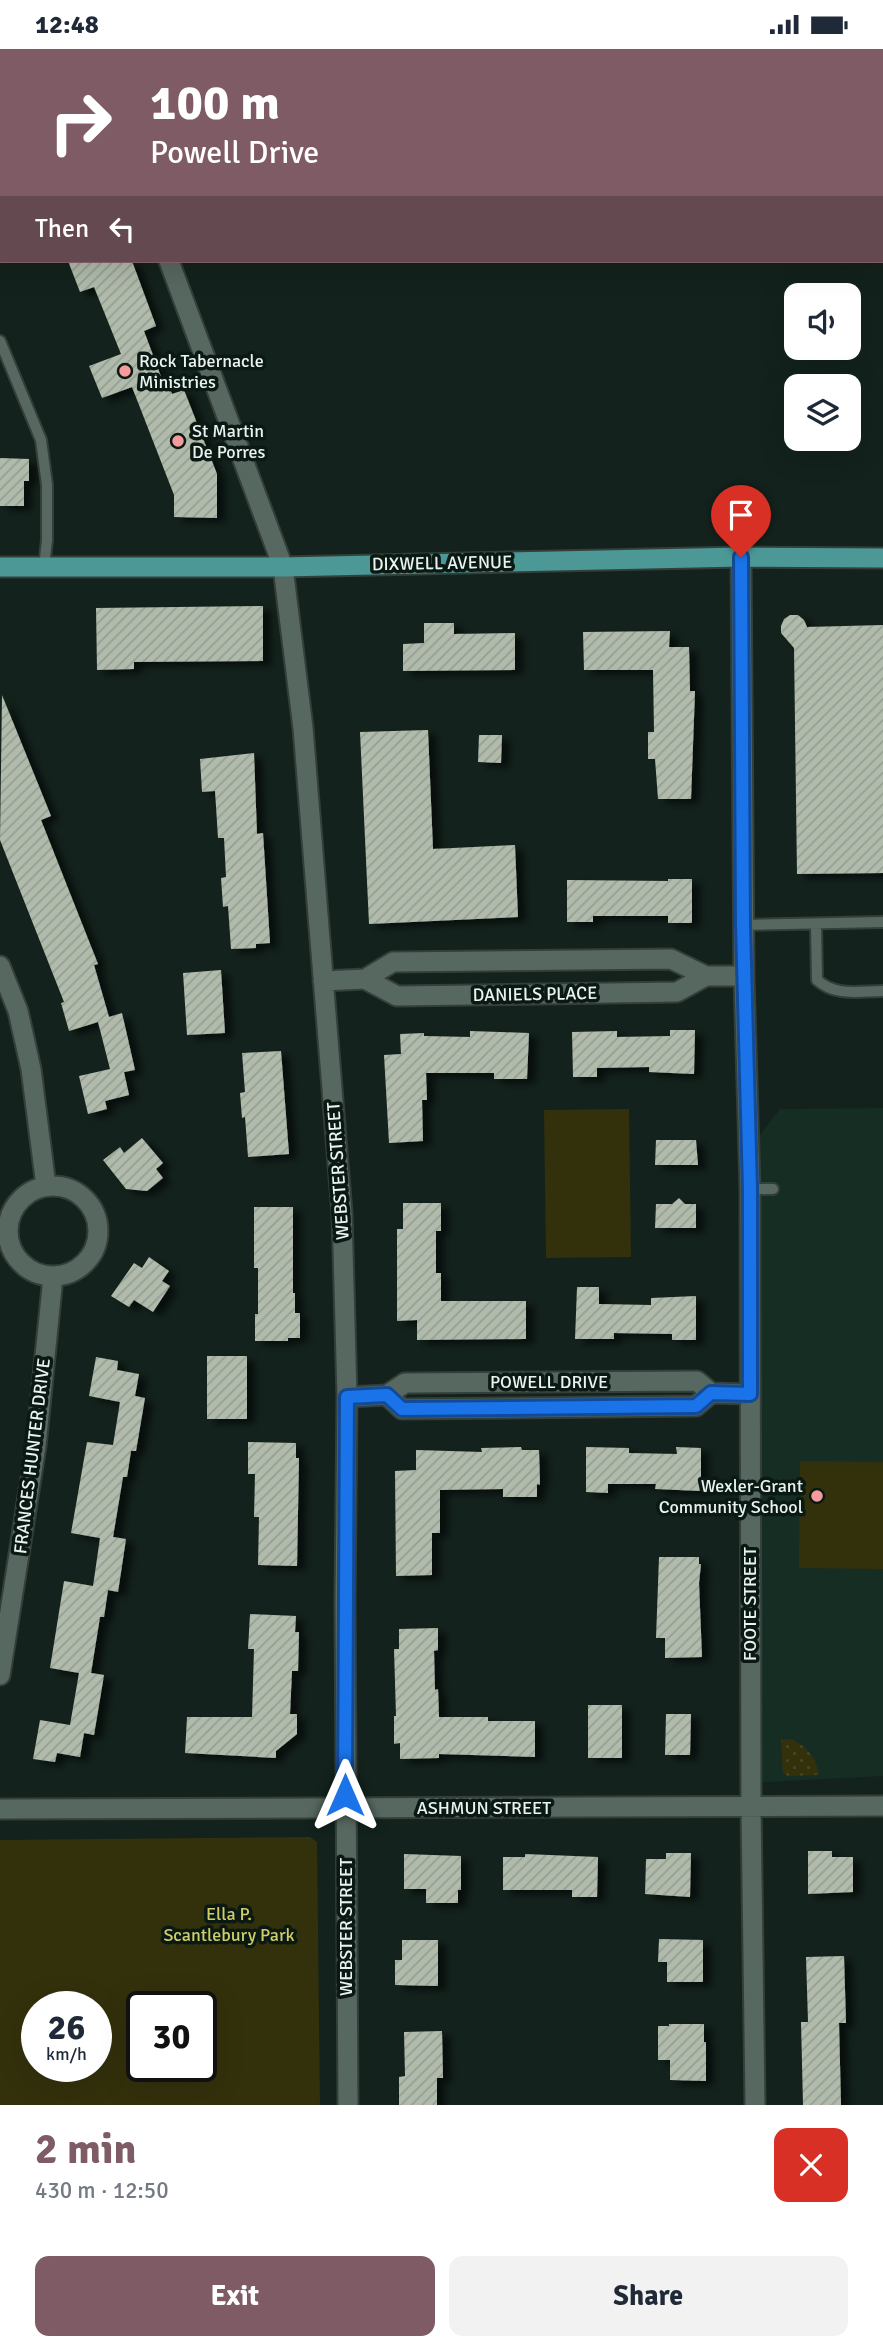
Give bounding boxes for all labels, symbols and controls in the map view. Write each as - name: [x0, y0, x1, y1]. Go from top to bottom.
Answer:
- text: 12:48: [35, 9, 99, 41]
- text: 100 m: [150, 73, 280, 133]
- icon: right: [35, 77, 126, 168]
- text: Powell Drive: [150, 133, 319, 172]
- icon: left: [103, 210, 141, 248]
- text: Then: [35, 213, 89, 245]
- map controls: [784, 283, 861, 451]
- button: sound: [784, 283, 861, 360]
- place label: Rock Tabernacle Ministries: [139, 350, 264, 393]
- marker: Rock Tabernacle Ministries: [117, 363, 133, 379]
- button: layers: [784, 374, 861, 451]
- place label: St Martin De Porres: [192, 420, 266, 463]
- marker: St Martin De Porres: [170, 433, 186, 449]
- pin: [711, 485, 771, 557]
- icon: arrive: [722, 496, 760, 534]
- street label: DIXWELL AVENUE: [372, 551, 512, 575]
- street label: DANIELS PLACE: [473, 982, 597, 1006]
- street label: WEBSTER STREET: [322, 1101, 354, 1241]
- street label: FRANCES HUNTER DRIVE: [9, 1357, 55, 1555]
- street label: POWELL DRIVE: [490, 1371, 608, 1393]
- place label: Wexler-Grant Community School: [659, 1475, 803, 1518]
- marker: Wexler-Grant Community School: [809, 1488, 825, 1504]
- street label: FOOTE STREET: [739, 1547, 761, 1661]
- position arrow: [308, 1758, 382, 1832]
- street label: ASHMUN STREET: [417, 1797, 551, 1819]
- street label: WEBSTER STREET: [335, 1858, 357, 1996]
- park label: Ella P. Scantlebury Park: [163, 1903, 295, 1946]
- speed limit sign: 30: [126, 1991, 217, 2082]
- text: 26: [48, 2006, 85, 2049]
- text: km/h: [46, 2043, 87, 2065]
- text: 2 min: [35, 2124, 136, 2175]
- button: close: [774, 2128, 848, 2202]
- text: 430 m · 12:50: [35, 2176, 169, 2205]
- button: Exit: [35, 2256, 435, 2336]
- button: Share: [449, 2256, 848, 2336]

